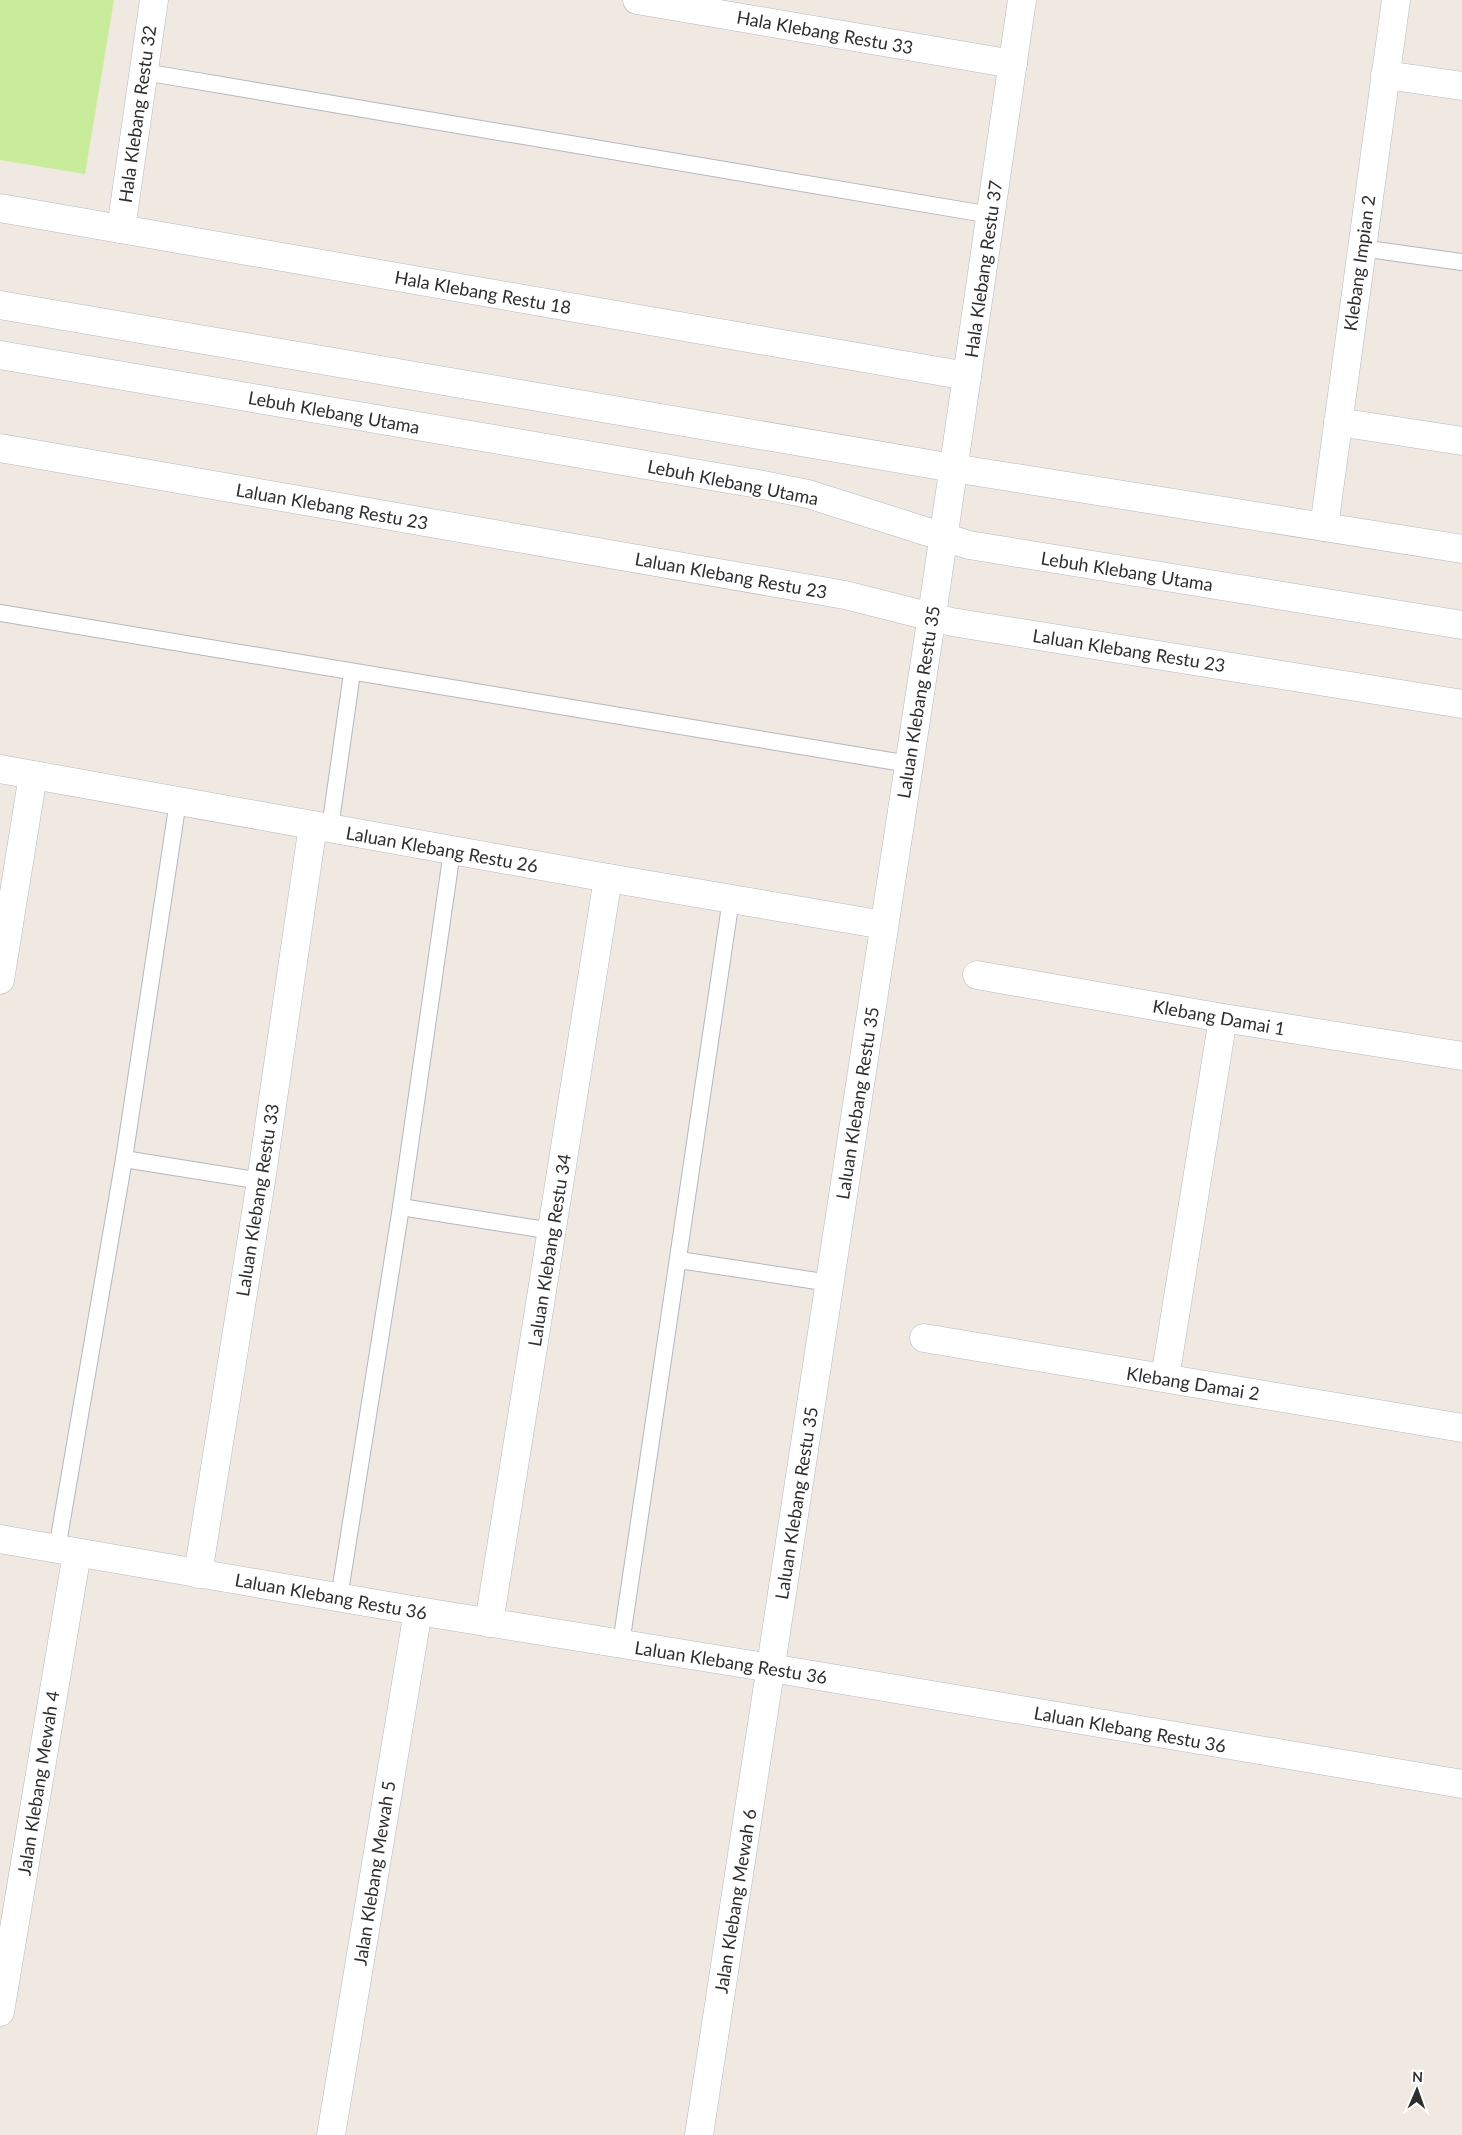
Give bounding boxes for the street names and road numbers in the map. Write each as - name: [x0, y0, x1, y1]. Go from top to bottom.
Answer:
- street label: Hala Klebang Restu 33: [735, 6, 915, 58]
- street label: Hala Klebang Restu 32: [114, 24, 160, 204]
- street label: Hala Klebang Restu 37: [960, 179, 1006, 359]
- street label: Klebang Impian 2: [1339, 194, 1379, 332]
- street label: Hala Klebang Restu 18: [393, 266, 573, 318]
- street label: Lebuh Klebang Utama: [247, 386, 421, 438]
- street label: Lebuh Klebang Utama: [646, 455, 820, 509]
- street label: Laluan Klebang Restu 23: [234, 478, 430, 534]
- street label: Laluan Klebang Restu 23: [633, 547, 829, 603]
- street label: Lebuh Klebang Utama: [1039, 547, 1215, 595]
- street label: Laluan Klebang Restu 35: [892, 604, 944, 800]
- street label: Laluan Klebang Restu 23: [1031, 624, 1227, 676]
- street label: Laluan Klebang Restu 26: [344, 821, 540, 877]
- street label: Klebang Damai 1: [1151, 995, 1287, 1039]
- street label: Laluan Klebang Restu 35: [831, 1005, 883, 1201]
- street label: Laluan Klebang Restu 33: [231, 1102, 283, 1298]
- street label: Laluan Klebang Restu 34: [523, 1152, 575, 1348]
- street label: Klebang Damai 2: [1125, 1362, 1261, 1404]
- street label: Laluan Klebang Restu 35: [770, 1405, 822, 1601]
- street label: Laluan Klebang Restu 36: [233, 1568, 429, 1624]
- street label: Laluan Klebang Restu 36: [633, 1636, 829, 1688]
- street label: Jalan Klebang Mewah 4: [13, 1689, 63, 1877]
- street label: Laluan Klebang Restu 36: [1032, 1701, 1228, 1757]
- street label: Jalan Klebang Mewah 5: [349, 1779, 399, 1967]
- street label: Jalan Klebang Mewah 6: [710, 1807, 760, 1995]

